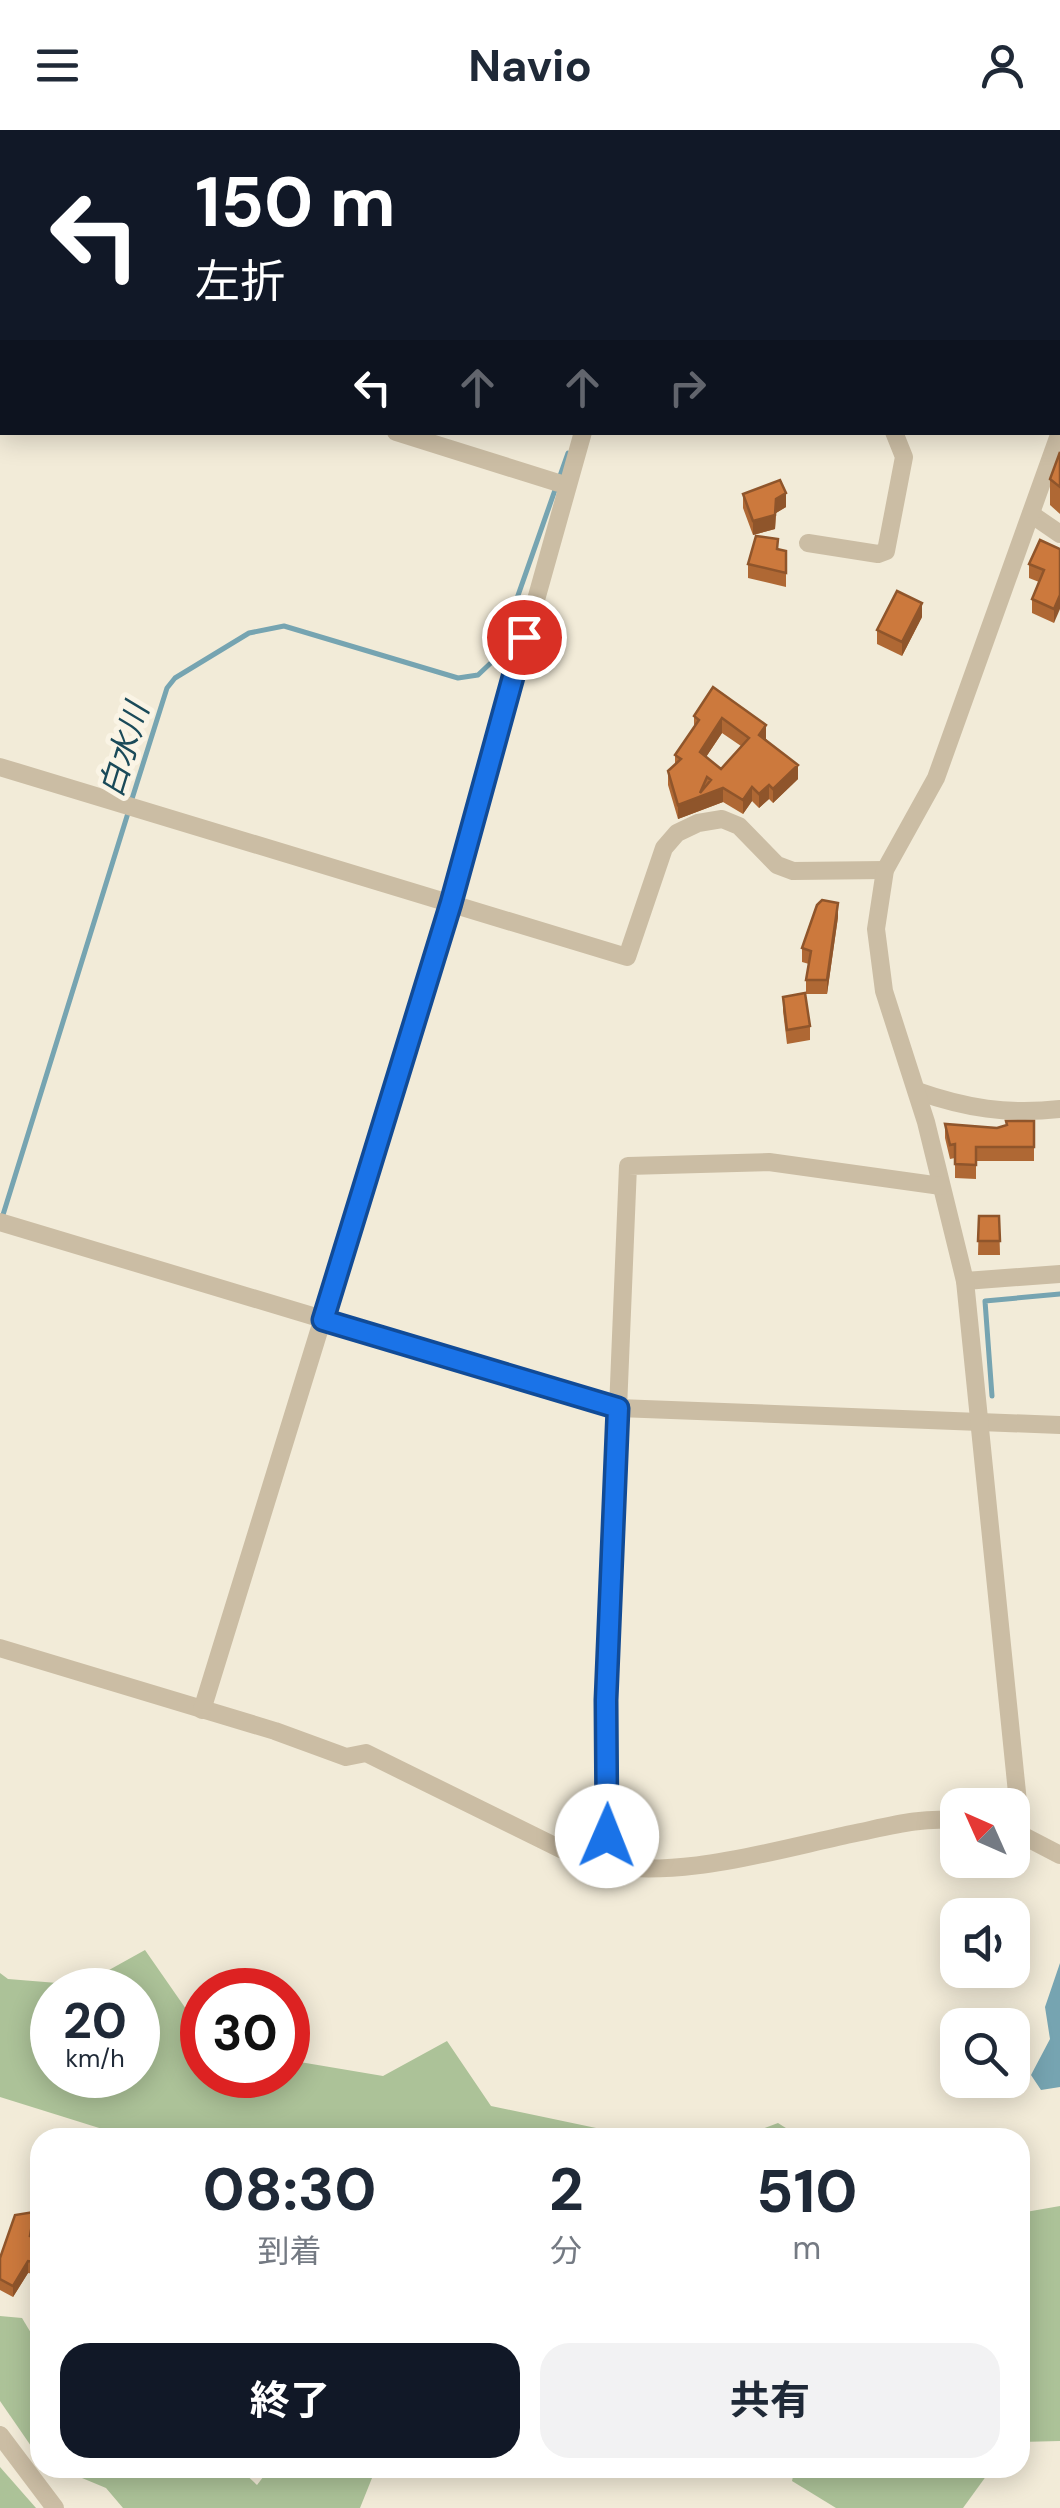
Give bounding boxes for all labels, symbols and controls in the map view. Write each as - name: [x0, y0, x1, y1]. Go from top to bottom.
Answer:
- text: Navio: [468, 36, 592, 95]
- icon: menu: [30, 38, 85, 93]
- icon: person: [975, 38, 1030, 93]
- text: 150 m: [195, 157, 396, 248]
- icon: left: [30, 170, 160, 300]
- text: 左折: [195, 252, 285, 311]
- icon: left: [345, 360, 400, 415]
- icon: ahead: [450, 360, 505, 415]
- icon: ahead: [555, 360, 610, 415]
- icon: right: [660, 360, 715, 415]
- pin: [482, 595, 567, 680]
- icon: arrive: [497, 610, 552, 665]
- water label: 白水川: [90, 695, 159, 802]
- position arrow: [555, 1784, 659, 1888]
- north arrow: [940, 1788, 1030, 1878]
- map controls: [940, 1788, 1030, 2098]
- button: sound: [940, 1898, 1030, 1988]
- speed limit sign: 30: [180, 1968, 310, 2098]
- text: 20: [63, 1988, 127, 2054]
- button: search: [940, 2008, 1030, 2098]
- text: km/h: [65, 2042, 125, 2075]
- text: 08:30: [203, 2150, 376, 2229]
- text: 2: [549, 2150, 584, 2229]
- text: 510: [756, 2152, 857, 2231]
- text: m: [793, 2227, 821, 2269]
- text: 到着: [257, 2230, 321, 2272]
- text: 分: [550, 2230, 582, 2272]
- button: 終了: [60, 2343, 520, 2458]
- button: 共有: [540, 2343, 1000, 2458]

